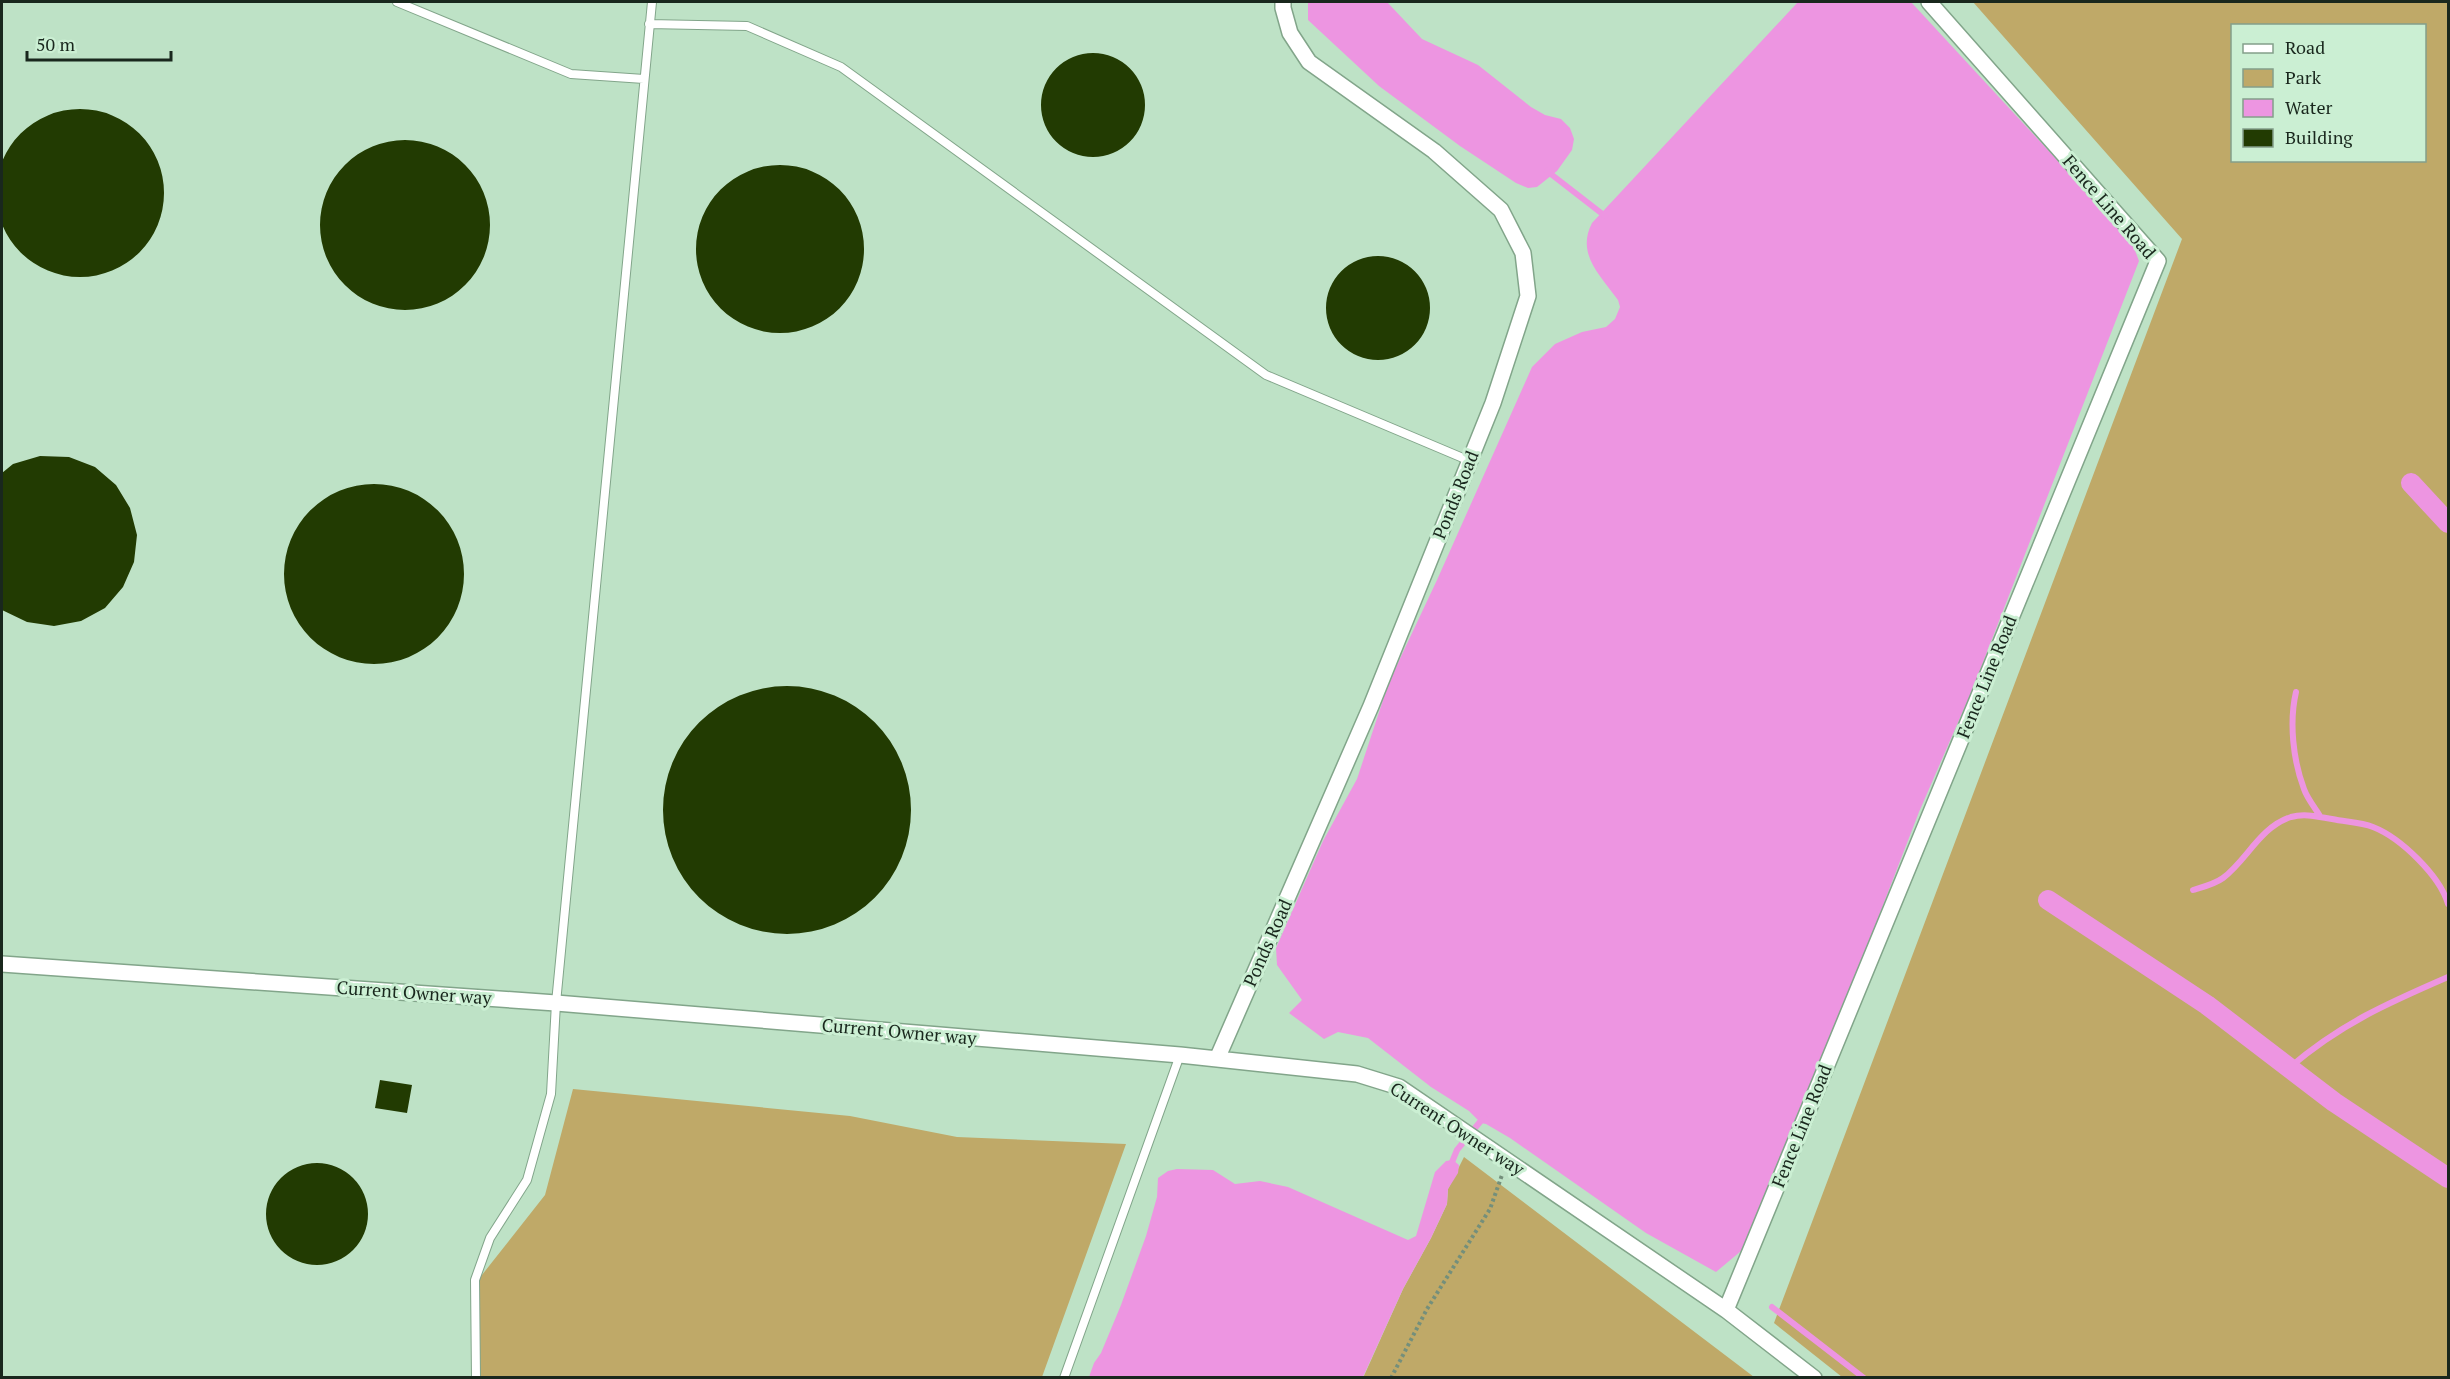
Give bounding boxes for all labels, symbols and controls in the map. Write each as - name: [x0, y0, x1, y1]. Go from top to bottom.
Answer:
- scale bar: [27, 24, 171, 62]
- legend: [2231, 24, 2426, 162]
- text: 50 m: [36, 32, 76, 56]
- text: Road: [2285, 35, 2325, 59]
- text: Park: [2285, 65, 2322, 89]
- text: Water: [2285, 95, 2332, 119]
- text: Building: [2285, 125, 2353, 149]
- street label: Fence Line Road: [2058, 149, 2162, 264]
- street label: Ponds Road: [1426, 447, 1484, 542]
- street label: Fence Line Road: [1950, 612, 2022, 742]
- street label: Ponds Road: [1237, 895, 1297, 990]
- street label: Current Owner way: [336, 975, 493, 1009]
- street label: Current Owner way: [821, 1012, 978, 1050]
- street label: Fence Line Road: [1765, 1061, 1837, 1191]
- street label: Current Owner way: [1386, 1076, 1530, 1181]

